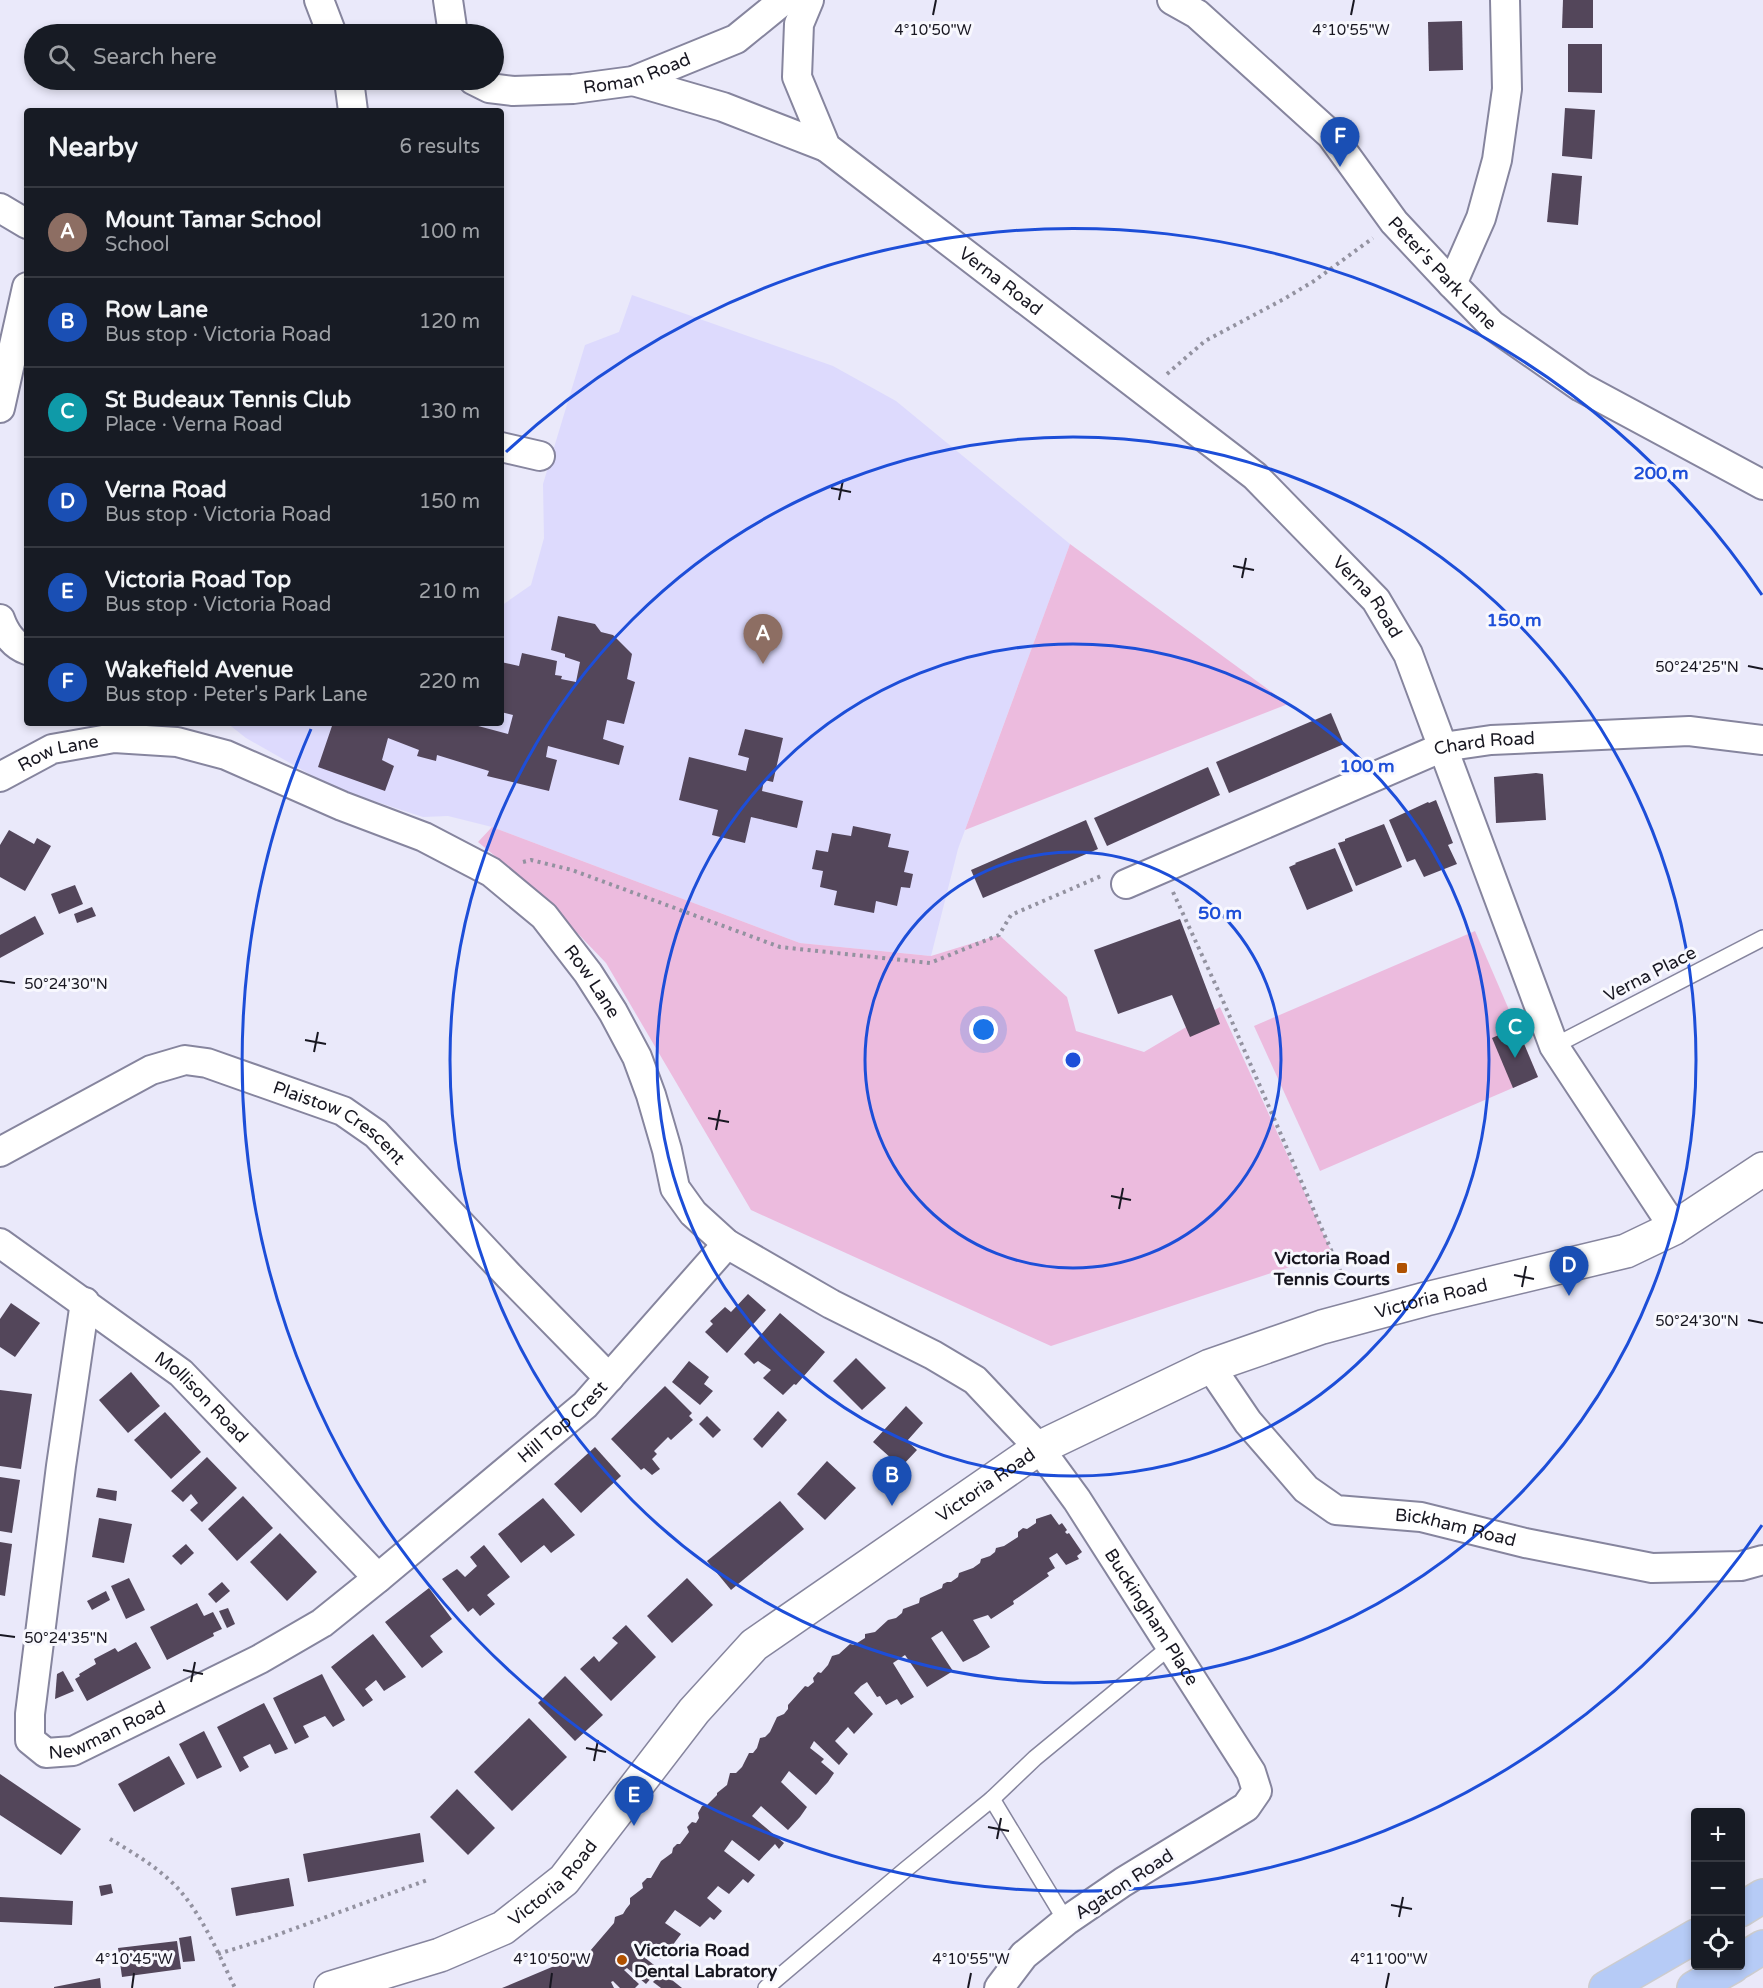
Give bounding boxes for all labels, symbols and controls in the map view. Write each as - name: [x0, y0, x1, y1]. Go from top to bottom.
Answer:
- text: 4°10'50"W: [894, 21, 972, 39]
- text: 4°10'55"W: [1312, 21, 1390, 39]
- search box: [24, 24, 504, 90]
- icon: search: [45, 41, 78, 74]
- text: Search here: [93, 44, 217, 70]
- street label: Roman Road: [582, 48, 694, 99]
- pin: F: [1320, 118, 1360, 167]
- text: Nearby: [48, 132, 138, 163]
- text: 6 results: [400, 135, 480, 159]
- text: Mount Tamar School: [105, 207, 322, 233]
- street label: Peter's Park Lane: [1383, 212, 1501, 334]
- text: A: [60, 220, 75, 244]
- text: 100 m: [419, 220, 480, 244]
- text: School: [105, 233, 169, 257]
- street label: Verna Road: [954, 242, 1047, 320]
- text: Row Lane: [105, 297, 208, 323]
- text: B: [61, 310, 74, 334]
- text: 120 m: [419, 310, 480, 334]
- text: Bus stop · Victoria Road: [105, 323, 331, 347]
- text: St Budeaux Tennis Club: [105, 387, 351, 413]
- text: C: [61, 400, 74, 424]
- text: 130 m: [419, 400, 480, 424]
- text: Place · Verna Road: [105, 413, 283, 437]
- text: 200 m: [1633, 462, 1689, 484]
- text: Verna Road: [105, 477, 227, 503]
- text: D: [60, 490, 75, 514]
- text: 150 m: [419, 490, 480, 514]
- text: Bus stop · Victoria Road: [105, 503, 331, 527]
- street label: Verna Road: [1328, 551, 1407, 642]
- text: Victoria Road Top: [105, 567, 291, 593]
- text: E: [61, 580, 74, 604]
- text: 210 m: [419, 580, 480, 604]
- text: Bus stop · Victoria Road: [105, 593, 331, 617]
- text: 150 m: [1486, 609, 1542, 631]
- pin: A: [744, 614, 783, 664]
- text: Wakefield Avenue: [105, 657, 293, 683]
- text: 50°24'25"N: [1655, 658, 1739, 676]
- text: F: [61, 670, 74, 694]
- text: 220 m: [419, 670, 480, 694]
- text: Bus stop · Peter's Park Lane: [105, 683, 367, 707]
- street label: Chard Road: [1430, 727, 1535, 761]
- street label: Row Lane: [14, 730, 100, 776]
- text: 100 m: [1339, 755, 1395, 777]
- text: 50 m: [1198, 902, 1242, 924]
- street label: Row Lane: [559, 940, 625, 1022]
- street label: Verna Place: [1600, 941, 1700, 1007]
- text: 50°24'30"N: [24, 975, 108, 993]
- pin: C: [1496, 1008, 1534, 1058]
- your location: [969, 1015, 998, 1044]
- centre of rings: [1063, 1050, 1083, 1070]
- street label: Plaistow Crescent: [270, 1076, 410, 1169]
- pin: D: [1550, 1246, 1588, 1296]
- place label: Victoria Road Tennis Courts: [1273, 1247, 1390, 1290]
- marker: Victoria Road Tennis Courts: [1395, 1261, 1409, 1275]
- street label: Victoria Road: [1372, 1274, 1490, 1323]
- text: 50°24'30"N: [1655, 1312, 1739, 1330]
- street label: Mollison Road: [150, 1347, 253, 1447]
- street label: Hill Top Crest: [513, 1376, 612, 1468]
- street label: Victoria Road: [932, 1443, 1039, 1527]
- pin: B: [872, 1456, 912, 1506]
- street label: Bickham Road: [1394, 1504, 1518, 1551]
- street label: Buckingham Place: [1100, 1544, 1204, 1689]
- text: 50°24'35"N: [24, 1629, 108, 1647]
- street label: Newman Road: [48, 1696, 169, 1764]
- pin: E: [614, 1776, 654, 1826]
- map controls: [1691, 1808, 1745, 1970]
- button: +: [1691, 1808, 1745, 1862]
- street label: Victoria Road: [504, 1835, 602, 1931]
- street label: Agaton Road: [1071, 1844, 1177, 1924]
- button: −: [1691, 1862, 1745, 1916]
- button: locate: [1691, 1916, 1745, 1970]
- place label: Victoria Road Dental Labratory: [634, 1939, 777, 1982]
- text: 4°10'45"W: [95, 1950, 173, 1968]
- text: 4°10'50"W: [513, 1950, 591, 1968]
- text: 4°10'55"W: [932, 1950, 1010, 1968]
- text: 4°11'00"W: [1350, 1950, 1428, 1968]
- marker: Victoria Road Dental Labratory: [615, 1953, 629, 1967]

